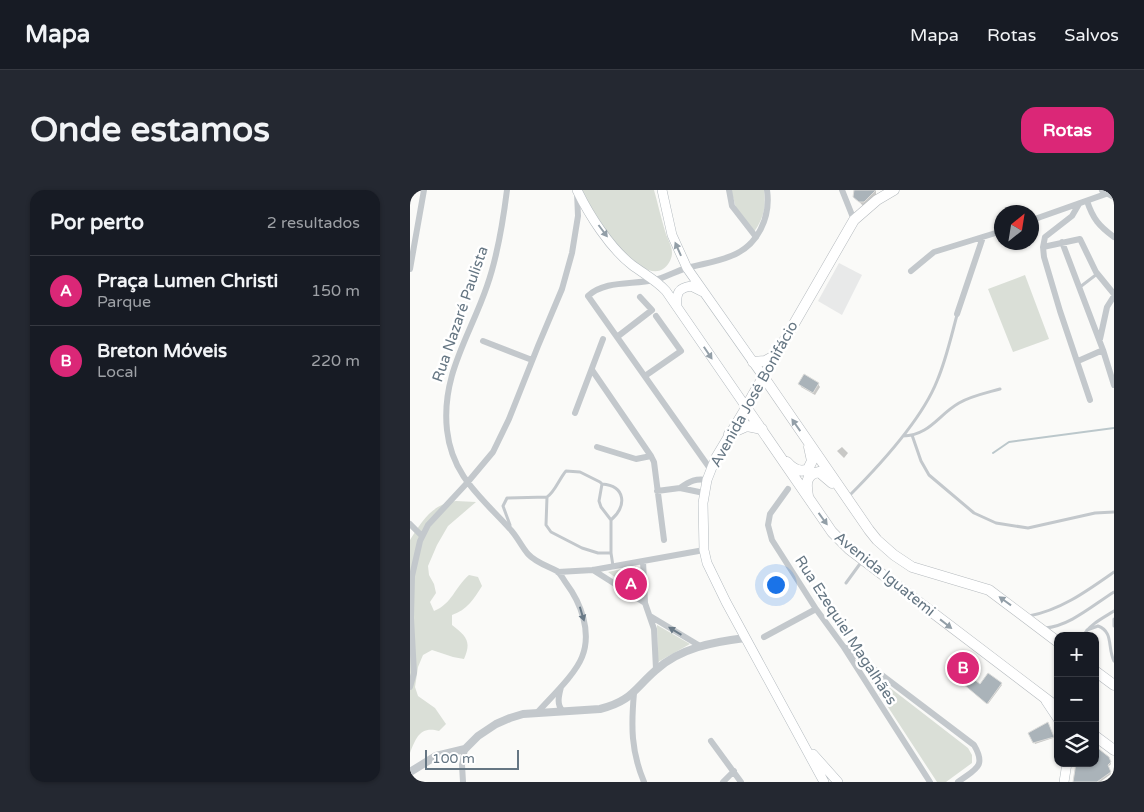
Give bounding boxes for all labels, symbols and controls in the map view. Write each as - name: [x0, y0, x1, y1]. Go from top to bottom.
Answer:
- text: Mapa: [25, 20, 90, 49]
- text: Mapa: [910, 24, 959, 46]
- text: Rotas: [987, 24, 1036, 46]
- text: Salvos: [1064, 24, 1119, 46]
- button: Rotas: [1021, 107, 1114, 153]
- text: Onde estamos: [30, 109, 270, 151]
- north arrow: [994, 205, 1039, 250]
- text: Por perto: [50, 210, 144, 235]
- text: 2 resultados: [267, 213, 360, 233]
- one-way arrow: [598, 224, 608, 238]
- one-way arrow: [673, 242, 681, 256]
- street label: Rua Nazaré Paulista: [428, 244, 492, 384]
- text: Praça Lumen Christi: [97, 270, 278, 292]
- text: A: [60, 281, 72, 301]
- text: 150 m: [311, 281, 360, 301]
- text: Parque: [97, 292, 151, 312]
- street label: Avenida José Bonifácio: [706, 318, 802, 470]
- text: Breton Móveis: [97, 340, 227, 362]
- one-way arrow: [703, 346, 713, 359]
- text: B: [60, 351, 72, 371]
- text: 220 m: [311, 351, 360, 371]
- text: Local: [97, 362, 137, 382]
- one-way arrow: [792, 418, 801, 432]
- one-way arrow: [818, 512, 828, 526]
- street label: Avenida Iguatemi: [831, 528, 939, 620]
- street label: Rua Ezequiel Magalhães: [791, 552, 901, 708]
- pin: A: [615, 565, 647, 603]
- your location: [763, 572, 789, 598]
- one-way arrow: [999, 596, 1012, 607]
- one-way arrow: [578, 607, 586, 622]
- one-way arrow: [939, 619, 953, 629]
- one-way arrow: [667, 627, 682, 635]
- map controls: [1054, 632, 1099, 767]
- button: +: [1054, 632, 1099, 677]
- pin: B: [947, 649, 979, 687]
- button: −: [1054, 677, 1099, 722]
- button: layers: [1054, 722, 1099, 767]
- scale bar: [425, 747, 519, 770]
- text: 100 m: [432, 750, 475, 767]

